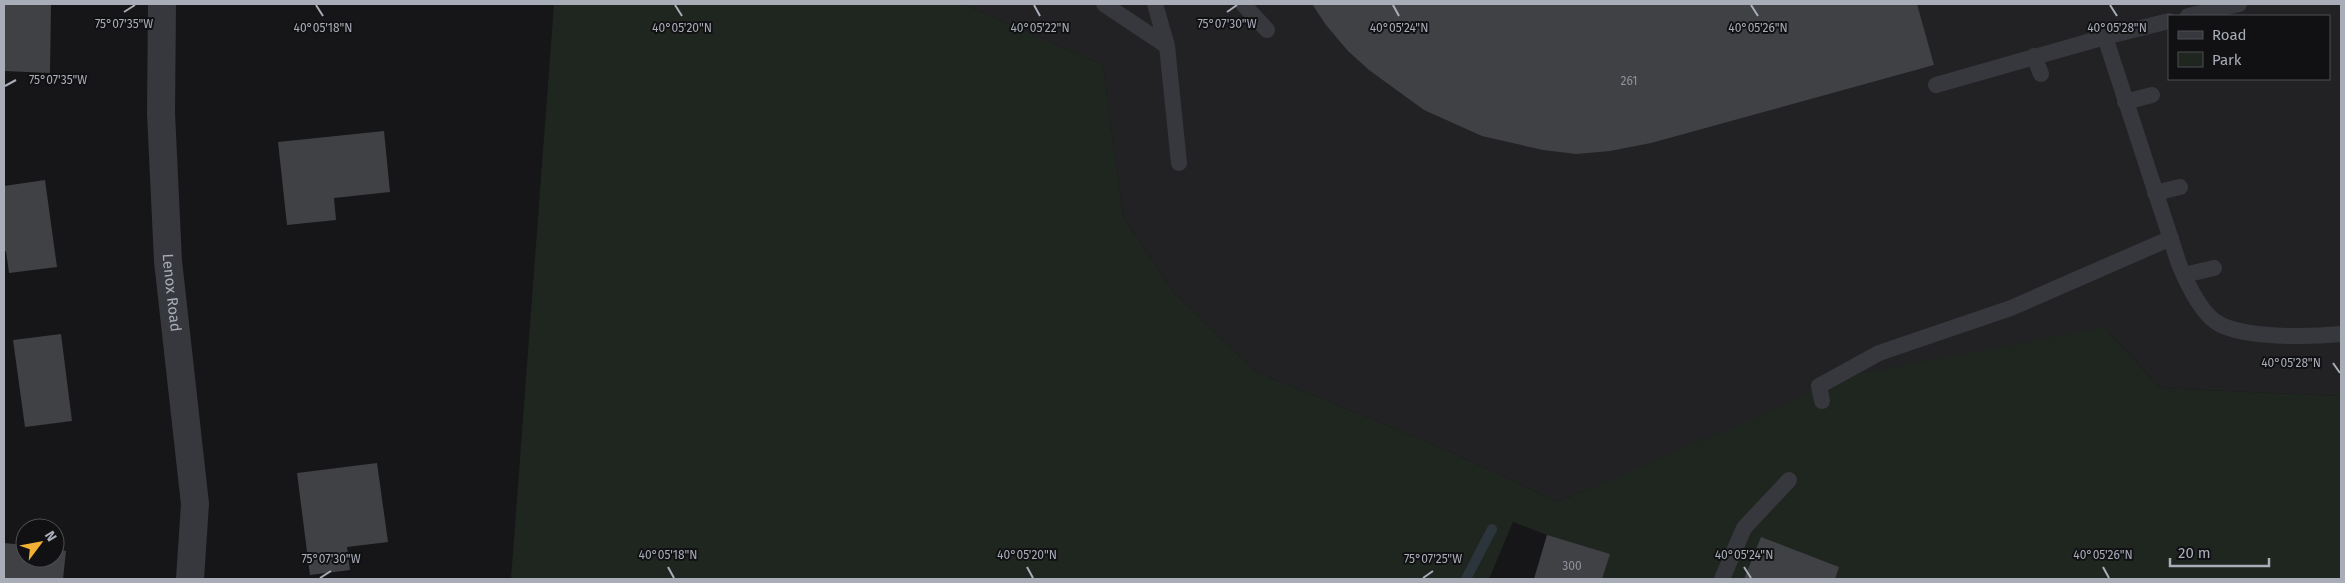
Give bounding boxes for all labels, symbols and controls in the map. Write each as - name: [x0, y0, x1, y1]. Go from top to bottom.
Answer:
- legend: [2168, 15, 2330, 80]
- text: 75°07'35"W: [95, 17, 153, 31]
- text: 75°07'30"W: [1197, 17, 1257, 31]
- text: 40°05'18"N: [294, 21, 352, 35]
- text: 40°05'20"N: [652, 21, 712, 35]
- text: 40°05'22"N: [1010, 21, 1070, 35]
- text: 40°05'24"N: [1370, 21, 1428, 35]
- text: 40°05'26"N: [1728, 21, 1788, 35]
- text: 40°05'28"N: [2087, 21, 2147, 35]
- text: Road: [2212, 26, 2247, 44]
- text: Park: [2212, 51, 2242, 69]
- text: 75°07'35"W: [29, 73, 87, 87]
- house number: 261: [1621, 74, 1637, 88]
- street label: Lenox Road: [159, 253, 185, 333]
- text: 40°05'28"N: [2261, 356, 2321, 370]
- north arrow: [15, 518, 65, 568]
- text: N: [41, 528, 60, 545]
- scale bar: [2170, 536, 2269, 568]
- text: 20 m: [2178, 544, 2211, 562]
- text: 40°05'18"N: [639, 548, 697, 562]
- text: 40°05'20"N: [997, 548, 1057, 562]
- text: 40°05'24"N: [1715, 548, 1773, 562]
- text: 40°05'26"N: [2073, 548, 2133, 562]
- text: 75°07'30"W: [301, 552, 361, 566]
- text: 75°07'25"W: [1404, 552, 1462, 566]
- house number: 300: [1562, 559, 1582, 573]

